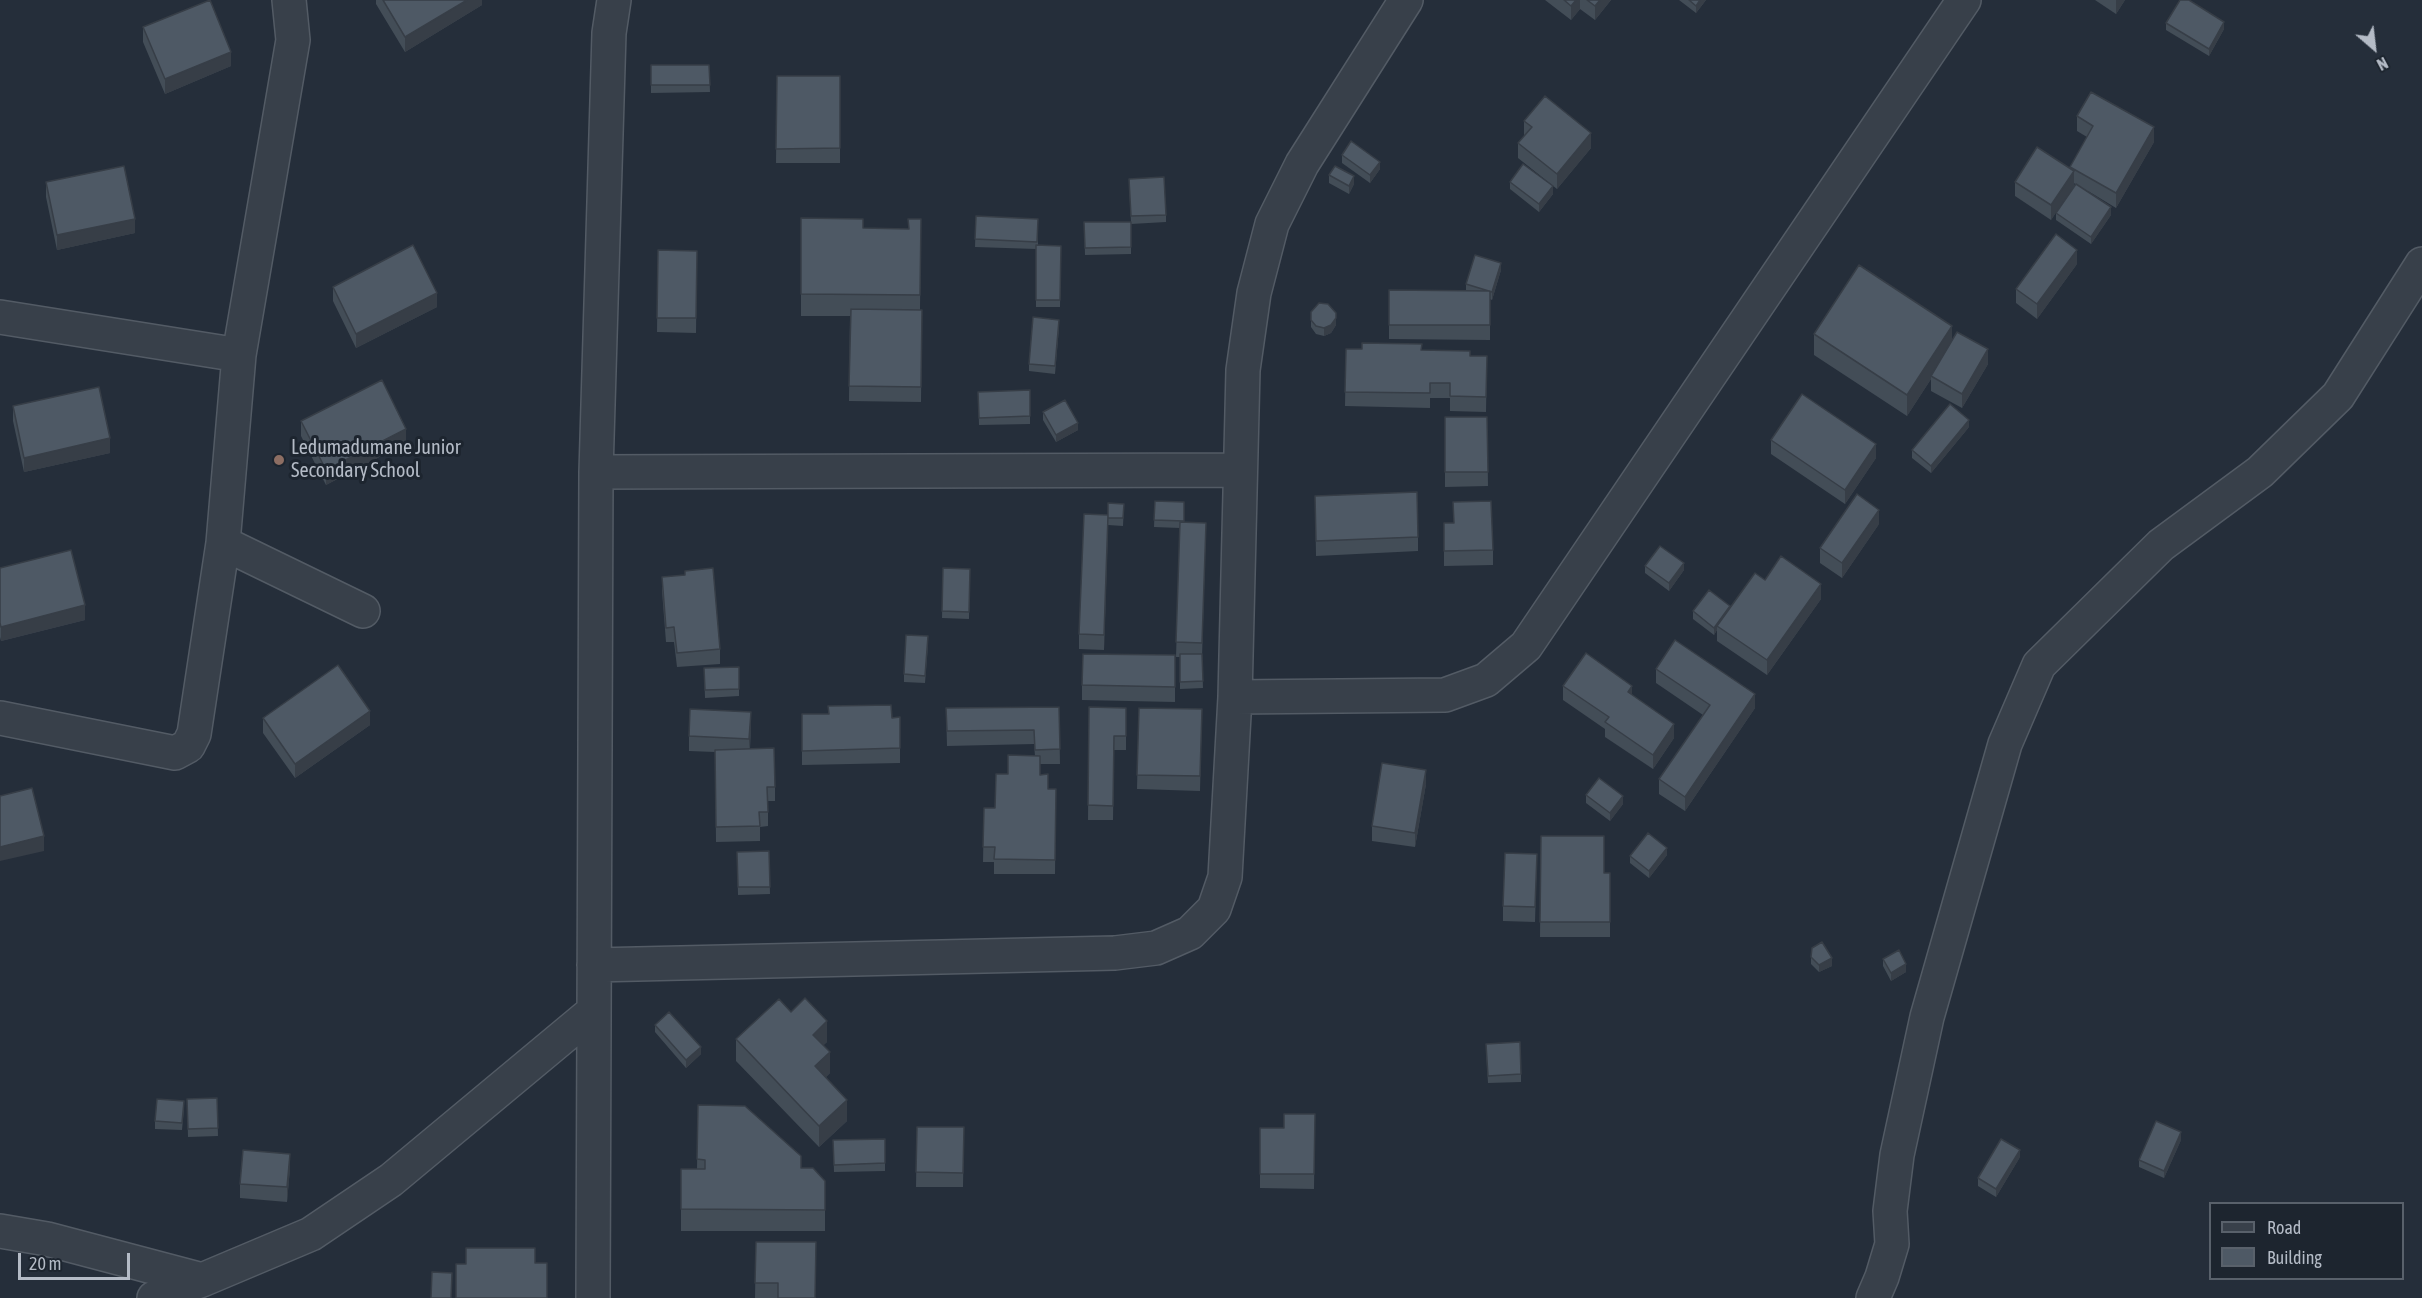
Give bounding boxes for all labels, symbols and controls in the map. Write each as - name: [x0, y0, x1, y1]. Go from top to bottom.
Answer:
- north arrow: [2344, 18, 2404, 78]
- text: N: [2374, 54, 2391, 74]
- place label: Ledumadumane Junior Secondary School: [291, 436, 461, 483]
- marker: Ledumadumane Junior Secondary School: [272, 453, 286, 467]
- legend: [2209, 1202, 2404, 1280]
- text: Road: [2267, 1217, 2301, 1238]
- scale bar: [21, 1241, 134, 1279]
- text: Building: [2267, 1247, 2322, 1268]
- text: 20 m: [29, 1253, 61, 1274]

